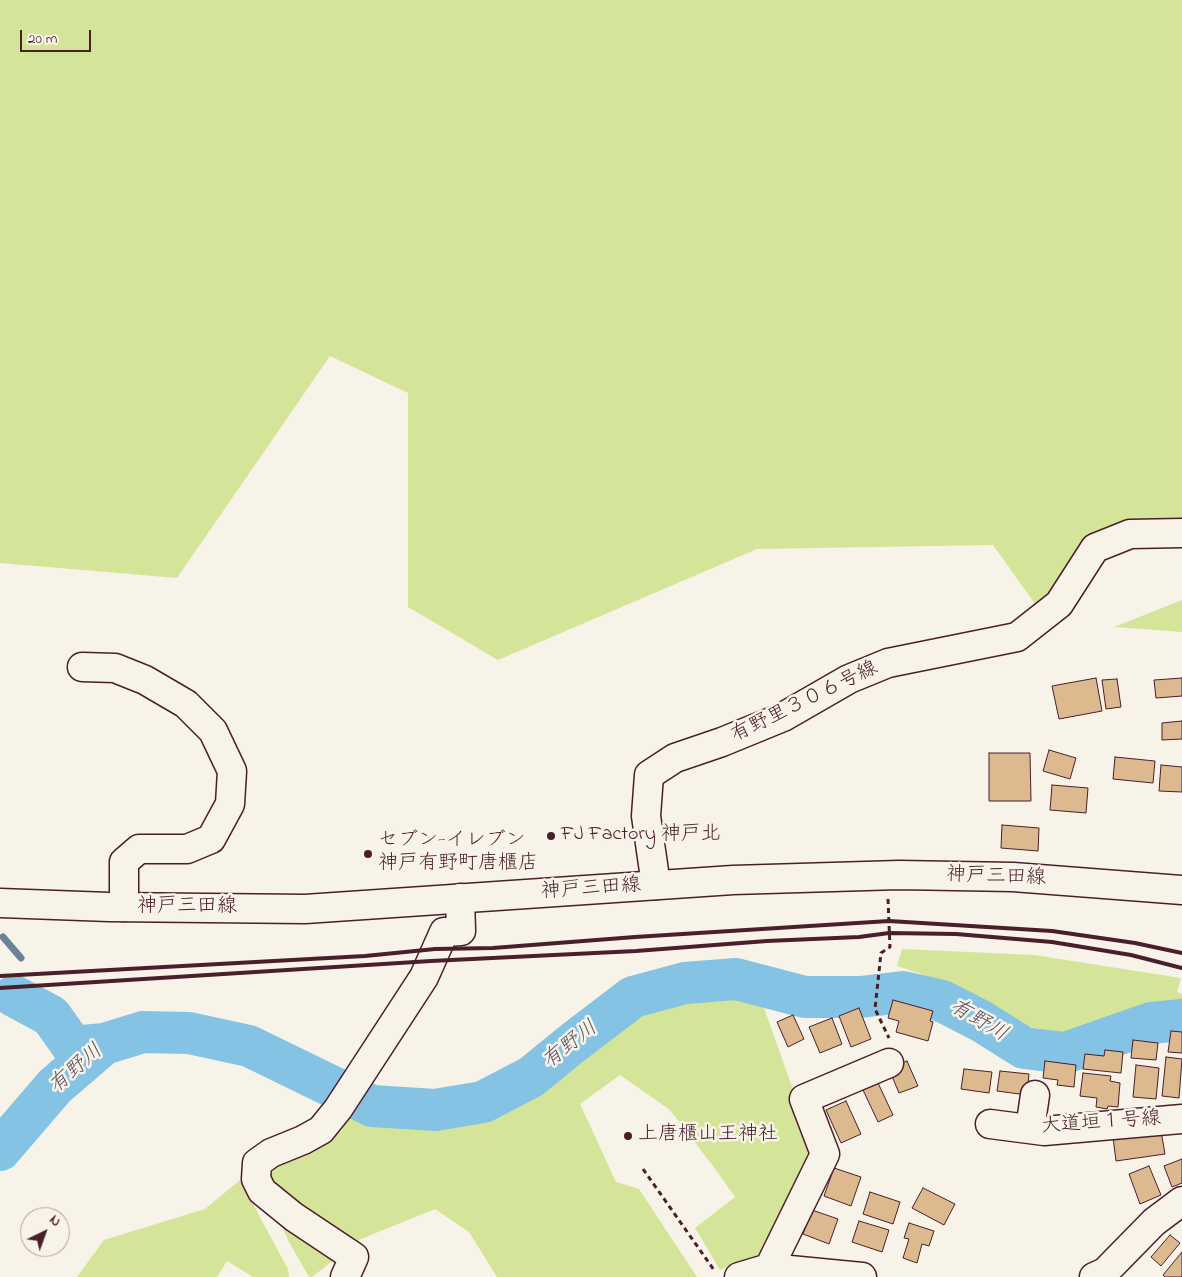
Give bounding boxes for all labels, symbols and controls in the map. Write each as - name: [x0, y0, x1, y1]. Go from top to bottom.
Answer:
- scale bar: [22, 20, 94, 52]
- text: 20 m: [28, 28, 57, 50]
- street label: 有野里３０６号線: [728, 657, 882, 749]
- place label: FJ Factory 神戸北: [561, 824, 721, 848]
- place label: セブン-イレブン 神戸有野町唐櫃店: [378, 830, 538, 877]
- marker: FJ Factory 神戸北: [545, 830, 557, 842]
- marker: セブン-イレブン 神戸有野町唐櫃店: [362, 848, 374, 860]
- street label: 神戸三田線: [946, 864, 1046, 892]
- street label: 神戸三田線: [540, 875, 642, 905]
- street label: 神戸三田線: [137, 896, 237, 920]
- water label: 有野川: [944, 995, 1012, 1049]
- water label: 有野川: [538, 1017, 604, 1075]
- water label: 有野川: [45, 1040, 109, 1100]
- street label: 大道垣１号線: [1040, 1108, 1162, 1140]
- place label: 上唐櫃山王神社: [638, 1124, 778, 1148]
- marker: 上唐櫃山王神社: [622, 1130, 634, 1142]
- north arrow: [20, 1207, 70, 1257]
- text: N: [44, 1210, 65, 1232]

